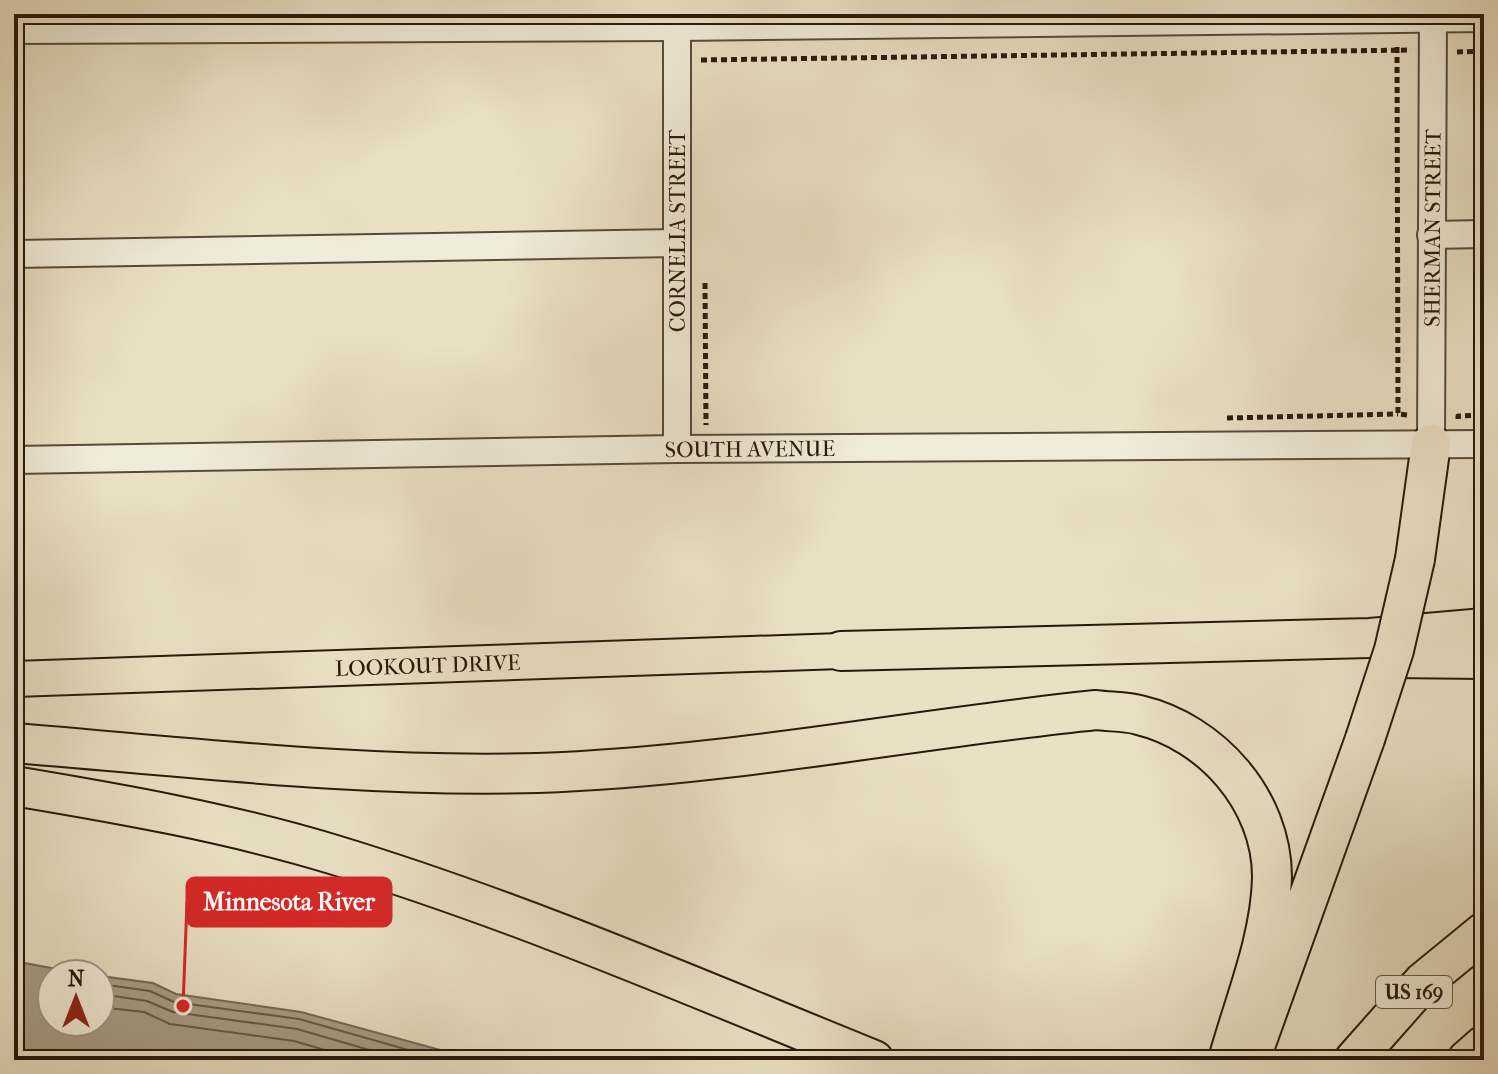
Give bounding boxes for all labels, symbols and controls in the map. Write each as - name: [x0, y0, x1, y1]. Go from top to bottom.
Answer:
- street label: CORNELIA STREET: [665, 128, 691, 332]
- street label: SHERMAN STREET: [1420, 128, 1446, 327]
- street label: SOUTH AVENUE: [665, 436, 835, 463]
- street label: LOOKOUT DRIVE: [335, 650, 521, 682]
- callout: Minnesota River: [187, 878, 391, 926]
- text: Minnesota River: [203, 888, 376, 916]
- north arrow: [36, 958, 116, 1038]
- text: N: [68, 966, 85, 992]
- road number: US 169: [1376, 976, 1452, 1008]

